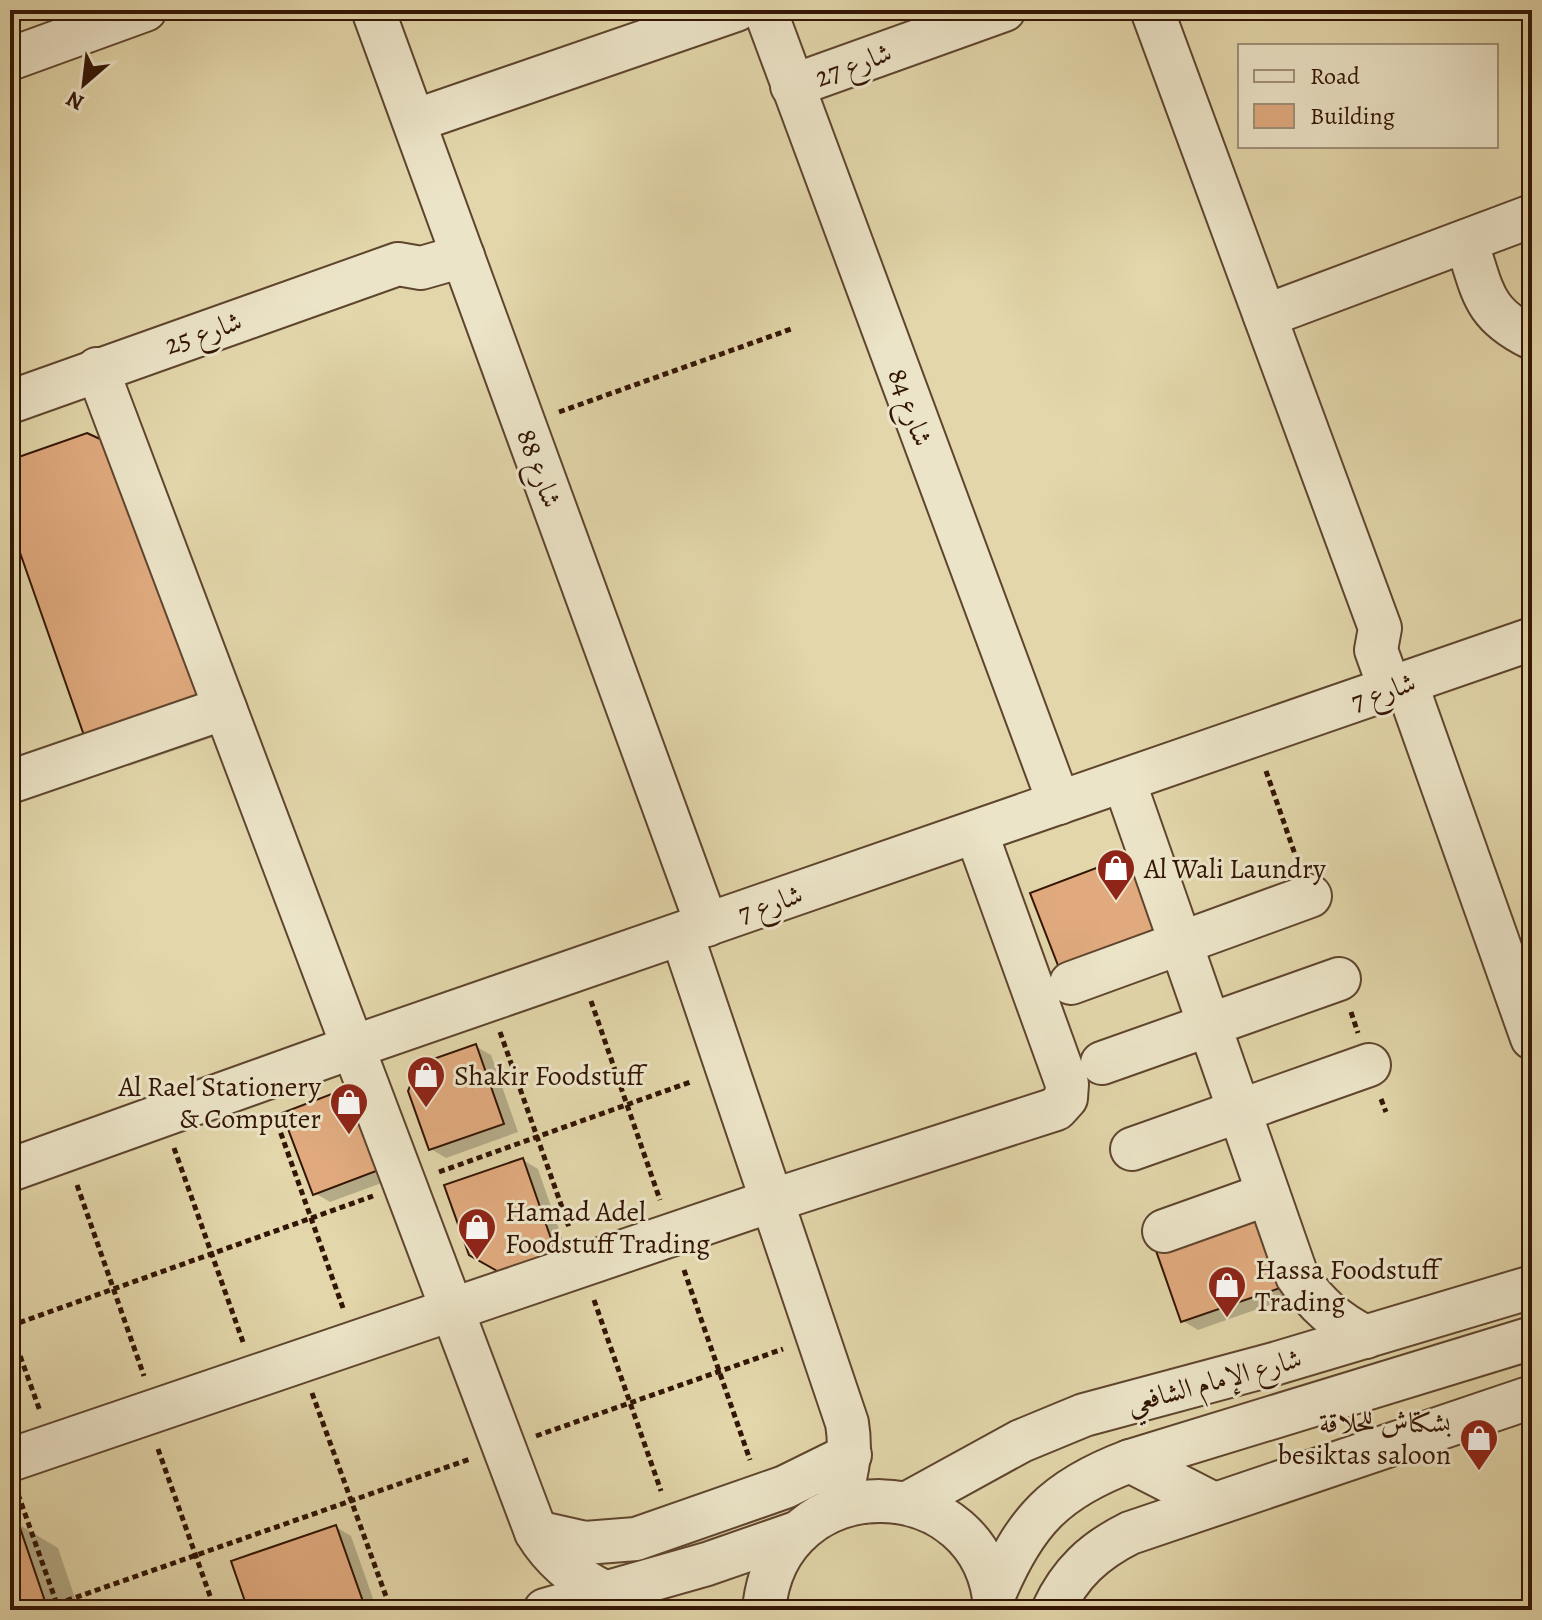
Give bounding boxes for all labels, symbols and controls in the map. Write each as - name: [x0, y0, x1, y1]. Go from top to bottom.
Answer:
- street label: شارع 27: [810, 34, 898, 100]
- north arrow: [44, 44, 124, 124]
- legend: [1238, 44, 1498, 148]
- text: Road: [1310, 60, 1360, 92]
- text: N: [61, 84, 89, 118]
- text: Building: [1310, 100, 1395, 132]
- street label: شارع 25: [160, 302, 248, 368]
- street label: شارع 84: [875, 363, 942, 453]
- street label: شارع 88: [504, 424, 571, 514]
- street label: شارع 7: [1346, 663, 1422, 724]
- shop icon: Al Wali Laundry: [1095, 847, 1137, 902]
- place label: Al Wali Laundry: [1143, 850, 1326, 888]
- street label: شارع 7: [733, 875, 809, 936]
- shop icon: Shakir Foodstuff: [405, 1054, 447, 1109]
- place label: Shakir Foodstuff: [454, 1057, 648, 1095]
- place label: Al Rael Stationery & Computer: [118, 1068, 322, 1138]
- shop icon: Al Rael Stationery & Computer: [328, 1081, 370, 1136]
- place label: Hamad Adel Foodstuff Trading: [505, 1193, 710, 1263]
- shop icon: Hamad Adel Foodstuff Trading: [456, 1206, 498, 1261]
- place label: Hassa Foodstuff Trading: [1255, 1251, 1443, 1321]
- shop icon: Hassa Foodstuff Trading: [1206, 1264, 1248, 1319]
- street label: شارع الإمام الشافعي: [1122, 1339, 1308, 1428]
- place label: بشكتاش للحلاقة besiktas saloon: [1278, 1404, 1451, 1474]
- shop icon: بشكتاش للحلاقة besiktas saloon: [1458, 1417, 1500, 1472]

